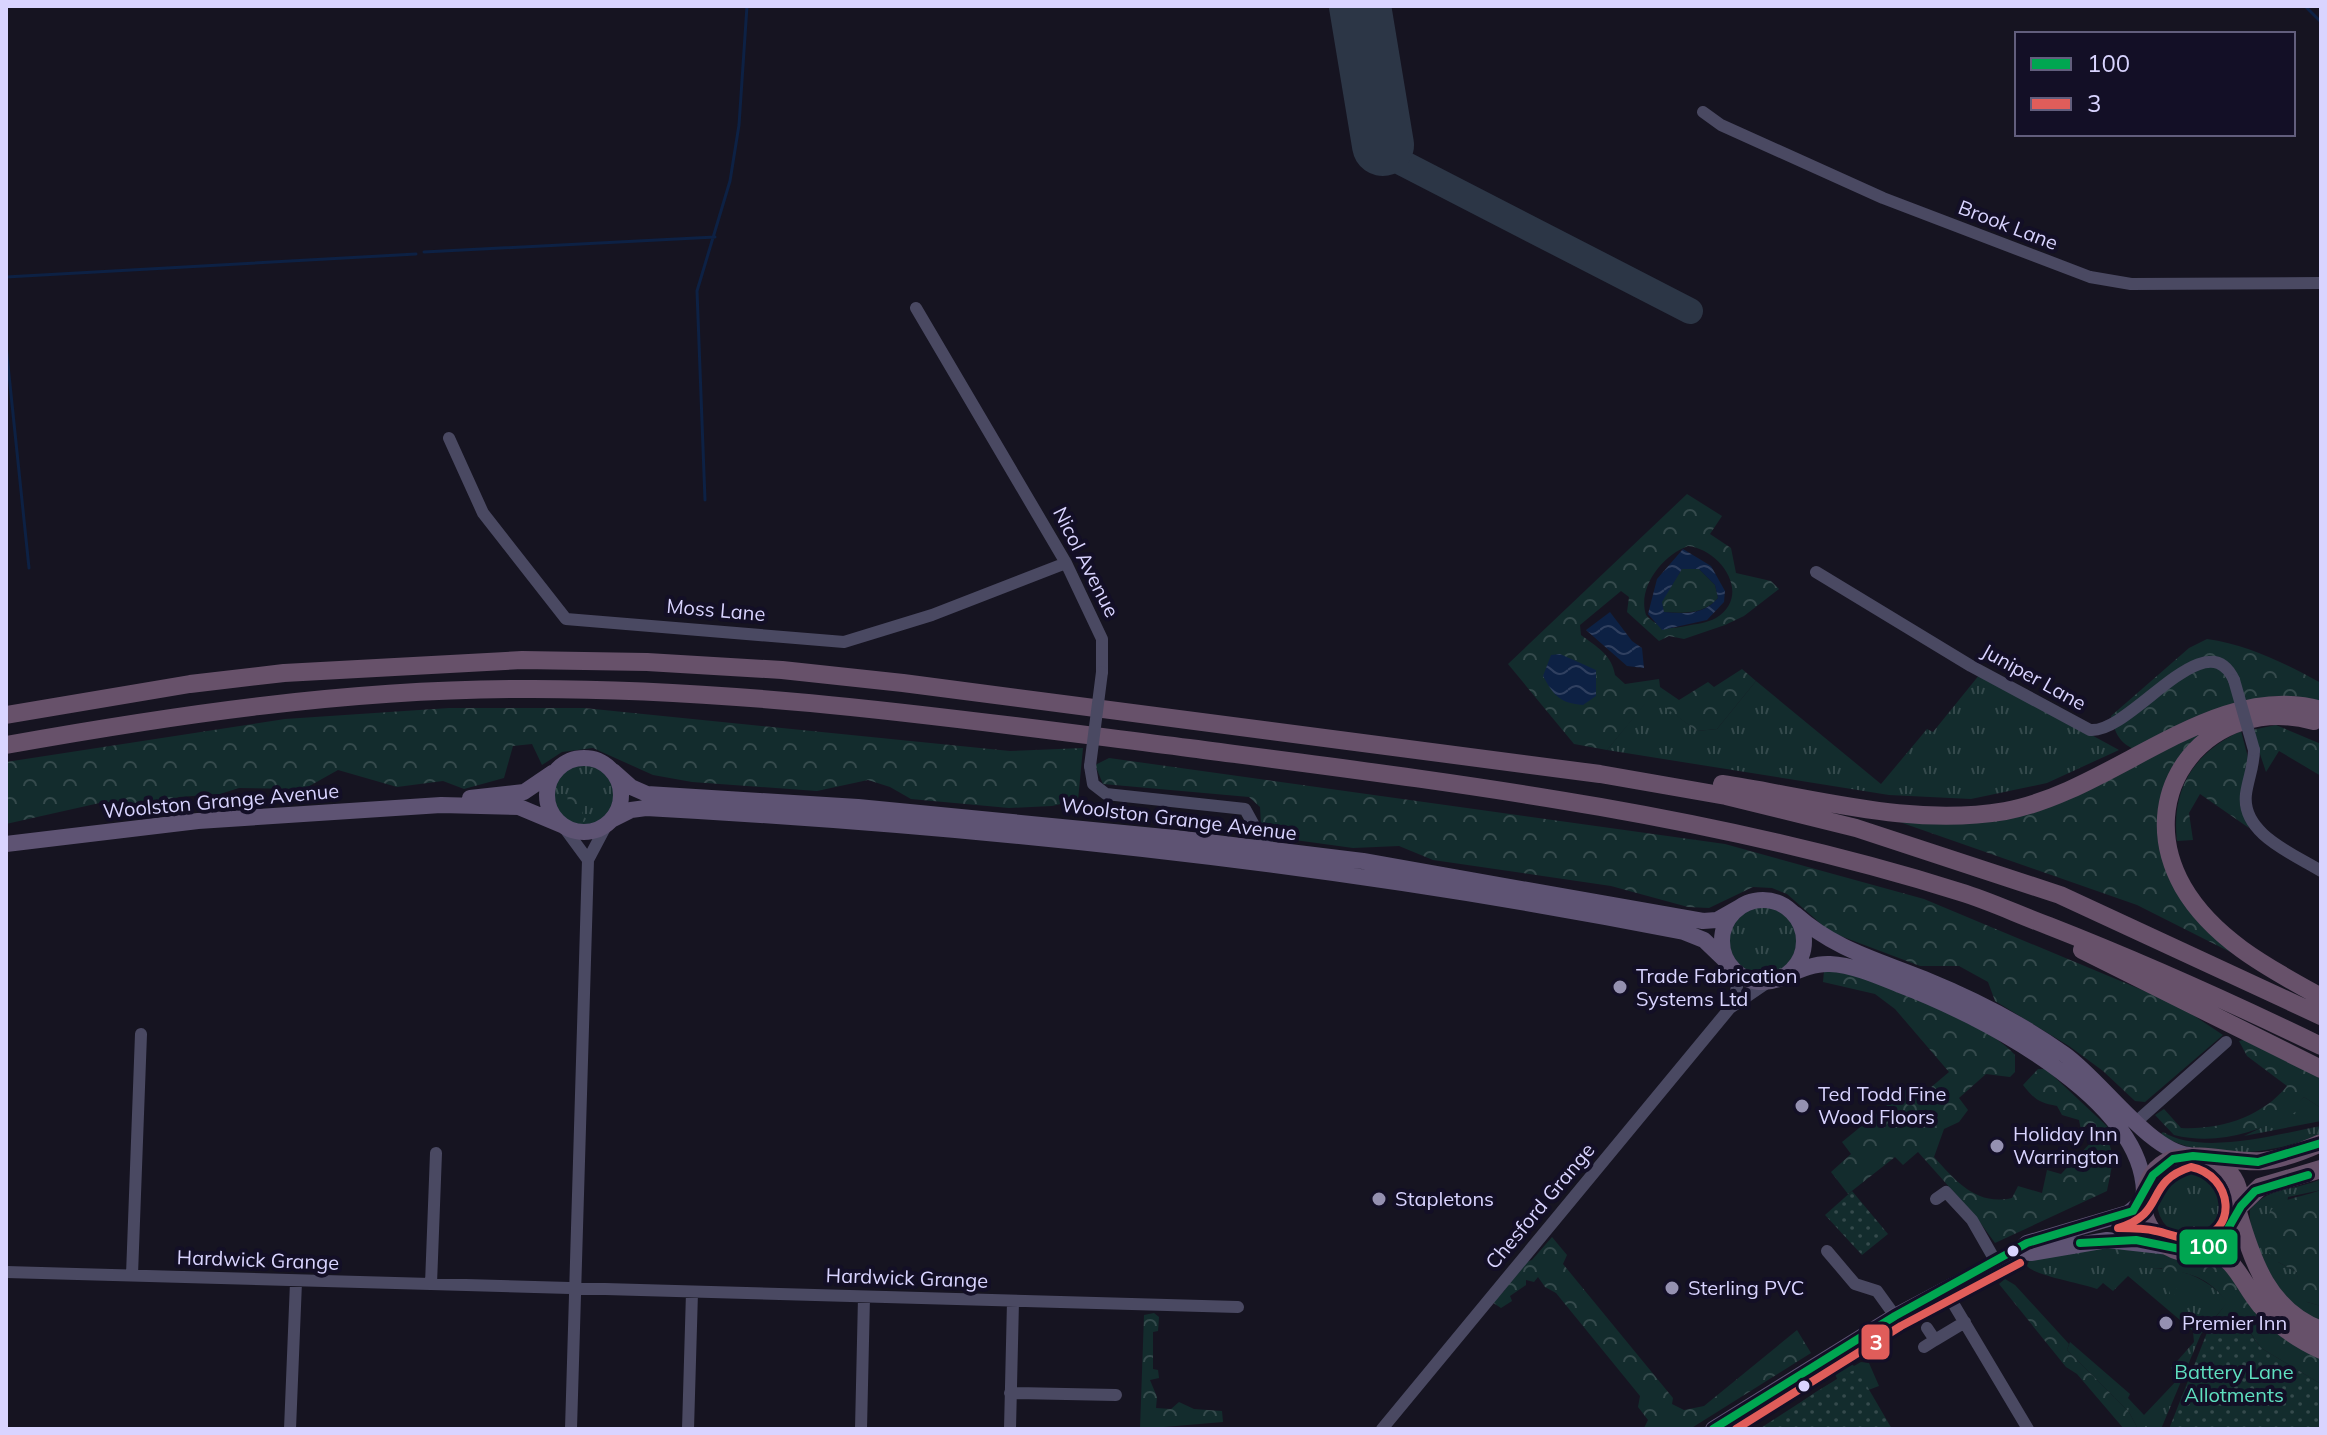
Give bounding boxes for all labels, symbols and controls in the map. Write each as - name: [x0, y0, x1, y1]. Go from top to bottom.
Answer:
- legend: [2015, 32, 2295, 136]
- text: 100: [2087, 48, 2130, 78]
- text: 3: [2087, 88, 2101, 118]
- street label: Brook Lane: [1955, 194, 2061, 255]
- street label: Nicol Avenue: [1048, 502, 1125, 621]
- street label: Moss Lane: [666, 593, 767, 626]
- street label: Juniper Lane: [1978, 638, 2091, 715]
- street label: Woolston Grange Avenue: [102, 778, 340, 823]
- street label: Woolston Grange Avenue: [1060, 792, 1298, 845]
- place label: Trade Fabrication Systems Ltd: [1636, 963, 1797, 1011]
- marker: Trade Fabrication Systems Ltd: [1611, 978, 1629, 996]
- place label: Ted Todd Fine Wood Floors: [1818, 1081, 1946, 1129]
- marker: Ted Todd Fine Wood Floors: [1793, 1097, 1811, 1115]
- place label: Holiday Inn Warrington: [2013, 1121, 2119, 1169]
- marker: Holiday Inn Warrington: [1988, 1137, 2006, 1155]
- street label: Chesford Grange: [1480, 1138, 1600, 1274]
- place label: Stapletons: [1395, 1186, 1494, 1211]
- marker: Stapletons: [1370, 1190, 1388, 1208]
- line badge: 100: [2178, 1228, 2239, 1266]
- text: 100: [2188, 1232, 2228, 1260]
- unlabelled marker: [2005, 1243, 2021, 1259]
- street label: Hardwick Grange: [176, 1244, 340, 1275]
- street label: Hardwick Grange: [825, 1262, 989, 1293]
- place label: Sterling PVC: [1688, 1275, 1804, 1300]
- marker: Sterling PVC: [1663, 1279, 1681, 1297]
- place label: Premier Inn: [2182, 1310, 2287, 1335]
- marker: Premier Inn: [2157, 1314, 2175, 1332]
- line badge: 3: [1860, 1323, 1891, 1361]
- text: 3: [1869, 1328, 1883, 1356]
- park label: Battery Lane Allotments: [2174, 1359, 2294, 1407]
- unlabelled marker: [1796, 1378, 1812, 1394]

